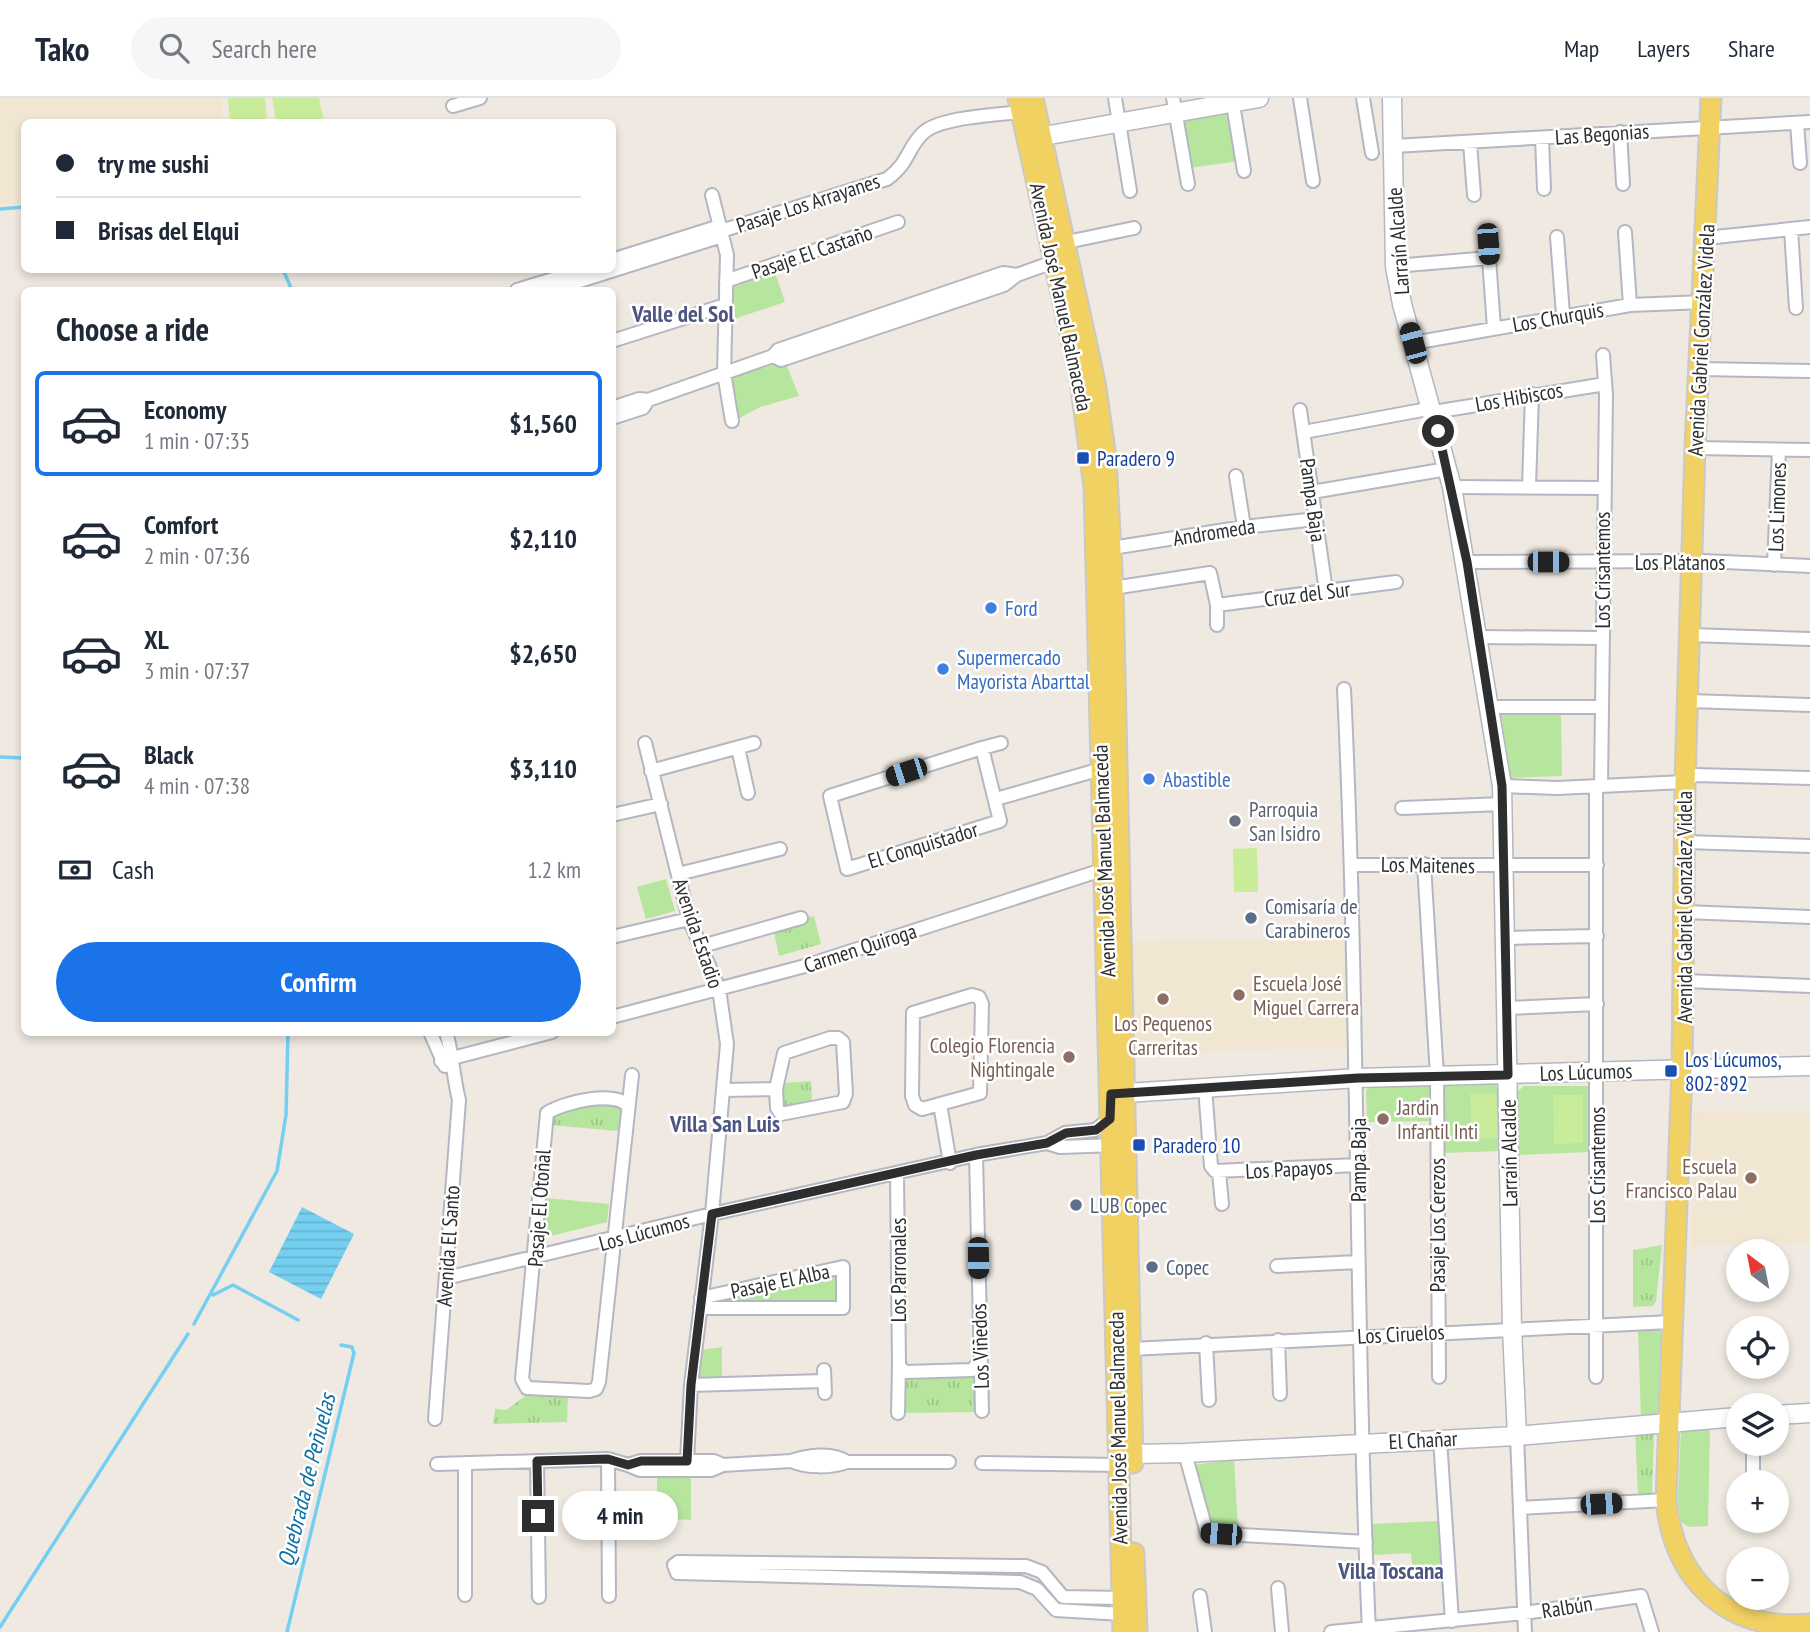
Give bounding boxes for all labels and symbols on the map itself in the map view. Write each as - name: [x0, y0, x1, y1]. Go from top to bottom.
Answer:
- street label: Las Begonias: [1554, 117, 1650, 151]
- street label: Pasaje Los Arrayanes: [733, 167, 883, 239]
- street label: Avenida José Manuel Balmaceda: [1024, 180, 1098, 414]
- street label: Larraín Alcalde: [1381, 186, 1415, 296]
- street label: Pasaje El Castaño: [748, 219, 876, 285]
- car: [1477, 222, 1500, 266]
- street label: Avenida Gabriel González Videla: [1681, 223, 1721, 457]
- street label: Los Churquis: [1510, 296, 1606, 338]
- district label: Valle del Sol: [631, 299, 734, 328]
- car: [1398, 320, 1429, 366]
- street label: Los Hibiscos: [1473, 376, 1565, 418]
- route start: [1422, 415, 1454, 447]
- place label: Paradero 9: [1097, 445, 1175, 472]
- marker: Paradero 9: [1075, 450, 1091, 466]
- street label: Pampa Baja: [1294, 456, 1332, 544]
- street label: Los Limones: [1762, 462, 1792, 552]
- street label: Andromeda: [1171, 512, 1257, 552]
- street label: Los Crisantemos: [1589, 512, 1616, 628]
- street label: Los Plátanos: [1635, 549, 1725, 576]
- car: [1528, 552, 1570, 573]
- street label: Cruz del Sur: [1262, 575, 1352, 613]
- place label: Ford: [1005, 595, 1038, 622]
- marker: Ford: [983, 600, 999, 616]
- place label: Supermercado Mayorista Abarttal: [957, 644, 1090, 695]
- marker: Supermercado Mayorista Abarttal: [935, 661, 951, 677]
- street label: Avenida José Manuel Balmaceda: [1086, 744, 1122, 978]
- car: [883, 756, 930, 788]
- place label: Abastible: [1163, 766, 1231, 793]
- marker: Abastible: [1141, 771, 1157, 787]
- street label: Avenida Gabriel González Videla: [1671, 791, 1698, 1023]
- place label: Parroquia San Isidro: [1249, 796, 1321, 847]
- marker: Parroquia San Isidro: [1227, 813, 1243, 829]
- street label: El Conquistador: [865, 815, 981, 875]
- street label: Los Maitenes: [1381, 851, 1475, 879]
- street label: Avenida Estadio: [667, 874, 729, 992]
- place label: Comisaría de Carabineros: [1265, 893, 1358, 944]
- marker: Comisaría de Carabineros: [1243, 910, 1259, 926]
- street label: Carmen Quiroga: [800, 917, 920, 979]
- place label: Escuela José Miguel Carrera: [1253, 970, 1359, 1021]
- marker: Escuela José Miguel Carrera: [1231, 987, 1247, 1003]
- marker: Los Pequenos Carreritas: [1155, 991, 1171, 1007]
- place label: Los Pequenos Carreritas: [1114, 1010, 1212, 1061]
- place label: Colegio Florencia Nightingale: [930, 1032, 1055, 1083]
- place label: Los Lúcumos, 802-892: [1685, 1046, 1782, 1097]
- marker: Colegio Florencia Nightingale: [1061, 1049, 1077, 1065]
- street label: Los Lúcumos: [1539, 1057, 1633, 1087]
- marker: Los Lúcumos, 802-892: [1663, 1063, 1679, 1079]
- place label: Jardin Infantil Inti: [1396, 1094, 1478, 1145]
- street label: Larraín Alcalde: [1495, 1099, 1523, 1207]
- street label: Los Crisantemos: [1584, 1107, 1611, 1223]
- district label: Villa San Luis: [669, 1109, 780, 1138]
- marker: Jardin Infantil Inti: [1375, 1111, 1391, 1127]
- street label: Pampa Baja: [1345, 1118, 1372, 1202]
- place label: Paradero 10: [1153, 1132, 1240, 1159]
- marker: Paradero 10: [1131, 1137, 1147, 1153]
- street label: Pasaje El Otoñal: [521, 1148, 557, 1268]
- street label: Los Papayos: [1245, 1153, 1333, 1185]
- place label: Escuela Francisco Palau: [1625, 1153, 1737, 1204]
- street label: Pasaje Los Cerezos: [1424, 1158, 1451, 1292]
- marker: Escuela Francisco Palau: [1743, 1170, 1759, 1186]
- street label: Avenida El Santo: [430, 1184, 466, 1308]
- place label: LUB Copec: [1090, 1192, 1168, 1219]
- marker: LUB Copec: [1068, 1197, 1084, 1213]
- street label: Los Lúcumos: [596, 1207, 692, 1257]
- street label: Los Parronales: [885, 1218, 912, 1322]
- car: [968, 1237, 989, 1279]
- north arrow: [1726, 1239, 1788, 1302]
- place label: Copec: [1166, 1254, 1210, 1281]
- street label: Pasaje El Alba: [728, 1257, 832, 1305]
- marker: Copec: [1144, 1259, 1160, 1275]
- street label: Los Viñedos: [965, 1303, 995, 1389]
- street label: Avenida José Manuel Balmaceda: [1102, 1311, 1134, 1545]
- street label: Los Ciruelos: [1357, 1318, 1445, 1350]
- water label: Quebrada de Peñuelas: [271, 1388, 342, 1569]
- street label: El Chañar: [1388, 1425, 1458, 1455]
- callout: 4 min: [562, 1492, 678, 1540]
- car: [1580, 1492, 1623, 1516]
- route end: [522, 1500, 554, 1532]
- car: [1200, 1522, 1243, 1546]
- district label: Villa Toscana: [1337, 1556, 1444, 1585]
- street label: Ralbún: [1540, 1590, 1594, 1624]

